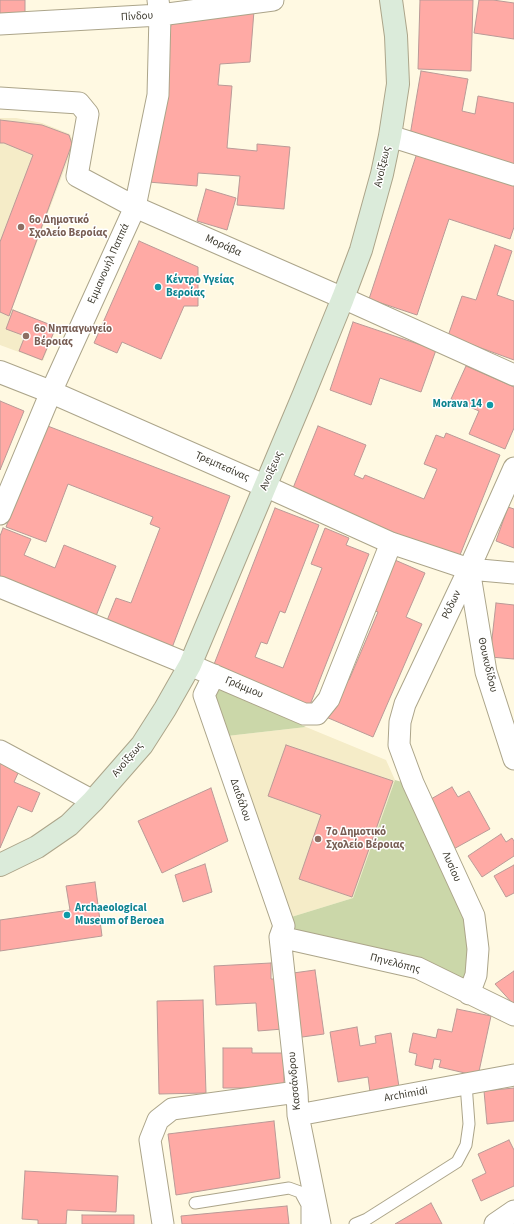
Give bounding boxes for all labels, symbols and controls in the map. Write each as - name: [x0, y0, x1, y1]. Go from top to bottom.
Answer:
- street label: Πίνδου: [121, 10, 153, 24]
- street label: Ανοίξεως: [372, 145, 394, 189]
- place label: 6ο Δημοτικό Σχολείο Βεροίας: [29, 214, 107, 240]
- marker: 6ο Δημοτικό Σχολείο Βεροίας: [16, 222, 26, 232]
- street label: Εμμανουήλ Παππά: [85, 222, 133, 306]
- street label: Μοράβα: [203, 232, 243, 260]
- place label: Κέντρο Υγείας Βεροίας: [166, 274, 234, 300]
- marker: Κέντρο Υγείας Βεροίας: [153, 282, 163, 292]
- place label: 6ο Νηπιαγωγείο Βέροιας: [34, 323, 112, 349]
- marker: 6ο Νηπιαγωγείο Βέροιας: [21, 331, 31, 341]
- place label: Morava 14: [433, 398, 482, 412]
- marker: Morava 14: [485, 400, 495, 410]
- street label: Τρεμπεσίνας: [193, 449, 251, 485]
- street label: Ανοίξεως: [258, 449, 286, 493]
- street label: Ρόδων: [440, 588, 464, 622]
- street label: Θουκυδίδου: [474, 636, 500, 694]
- street label: Γράμμου: [223, 674, 265, 702]
- street label: Ανοίξεως: [110, 740, 146, 780]
- street label: Δαιδάλου: [227, 777, 253, 823]
- place label: 7ο Δημοτικό Σχολείο Βέροιας: [326, 826, 404, 852]
- marker: 7ο Δημοτικό Σχολείο Βέροιας: [313, 834, 323, 844]
- street label: Λυσίου: [439, 850, 463, 884]
- place label: Archaeological Museum of Beroea: [75, 902, 164, 928]
- marker: Archaeological Museum of Beroea: [62, 910, 72, 920]
- street label: Πηνελόπης: [368, 951, 422, 977]
- street label: Κασσάνδρου: [286, 1051, 304, 1111]
- street label: Archimidi: [383, 1085, 429, 1105]

